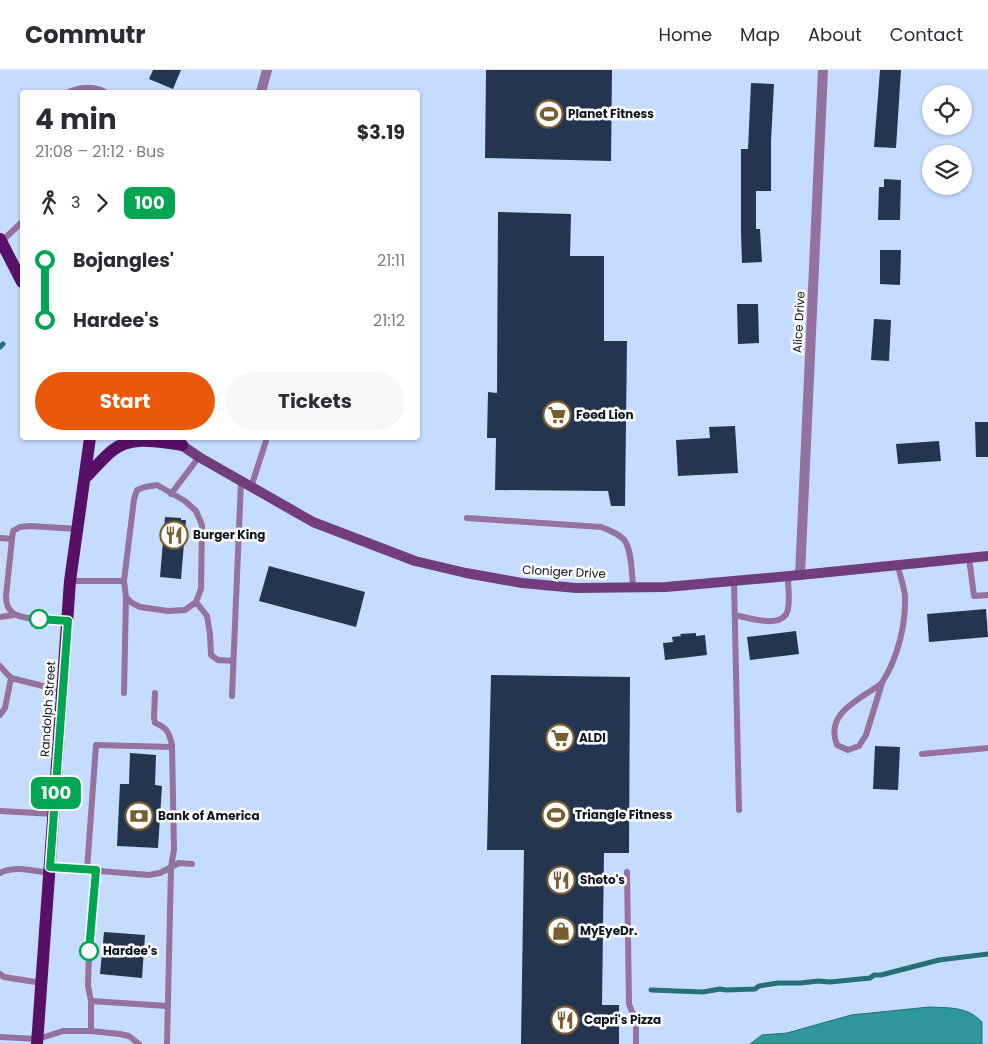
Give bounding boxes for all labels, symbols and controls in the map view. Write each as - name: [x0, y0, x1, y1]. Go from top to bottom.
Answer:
- text: Commutr: [25, 18, 146, 51]
- text: Home: [658, 22, 712, 47]
- text: Map: [740, 22, 780, 47]
- text: About: [808, 22, 862, 47]
- text: Contact: [890, 22, 963, 47]
- map controls: [922, 85, 972, 195]
- button: locate: [922, 85, 972, 135]
- sports icon: Planet Fitness: [534, 99, 564, 129]
- text: 4 min: [35, 100, 117, 139]
- place label: Planet Fitness: [568, 105, 654, 122]
- text: $3.19: [357, 119, 405, 146]
- text: 21:08 – 21:12 · Bus: [35, 140, 165, 163]
- button: layers: [922, 145, 972, 195]
- icon: walk: [35, 189, 63, 217]
- icon: forward: [88, 189, 116, 217]
- text: 100: [134, 190, 165, 215]
- text: 3: [71, 191, 80, 214]
- text: Bojangles': [73, 247, 174, 274]
- text: 21:11: [377, 249, 405, 272]
- street label: Alice Drive: [788, 291, 809, 353]
- text: Hardee's: [73, 307, 159, 334]
- text: 21:12: [373, 309, 405, 332]
- button: Start: [35, 372, 215, 430]
- button: Tickets: [225, 372, 405, 430]
- supermarket icon: Food Lion: [542, 400, 572, 430]
- place label: Food Lion: [576, 406, 634, 423]
- restaurant icon: Burger King: [159, 520, 189, 550]
- place label: Burger King: [193, 526, 266, 543]
- street label: Cloniger Drive: [522, 561, 606, 582]
- unlabelled marker: [29, 609, 49, 629]
- street label: Randolph Street: [36, 661, 59, 757]
- supermarket icon: ALDI: [545, 723, 575, 753]
- place label: ALDI: [579, 729, 606, 746]
- line badge: 100: [27, 777, 85, 809]
- text: 100: [41, 780, 71, 805]
- sports icon: Triangle Fitness: [541, 800, 571, 830]
- bank icon: Bank of America: [124, 801, 154, 831]
- place label: Triangle Fitness: [575, 806, 673, 823]
- place label: Bank of America: [158, 807, 260, 824]
- restaurant icon: Shoto's: [546, 865, 576, 895]
- place label: Shoto's: [580, 871, 625, 888]
- shop icon: MyEyeDr.: [546, 916, 576, 946]
- place label: MyEyeDr.: [580, 922, 637, 939]
- marker: Hardee's: [79, 941, 99, 961]
- place label: Hardee's: [103, 942, 158, 959]
- restaurant icon: Capri's Pizza: [550, 1005, 580, 1035]
- place label: Capri's Pizza: [584, 1011, 661, 1028]

